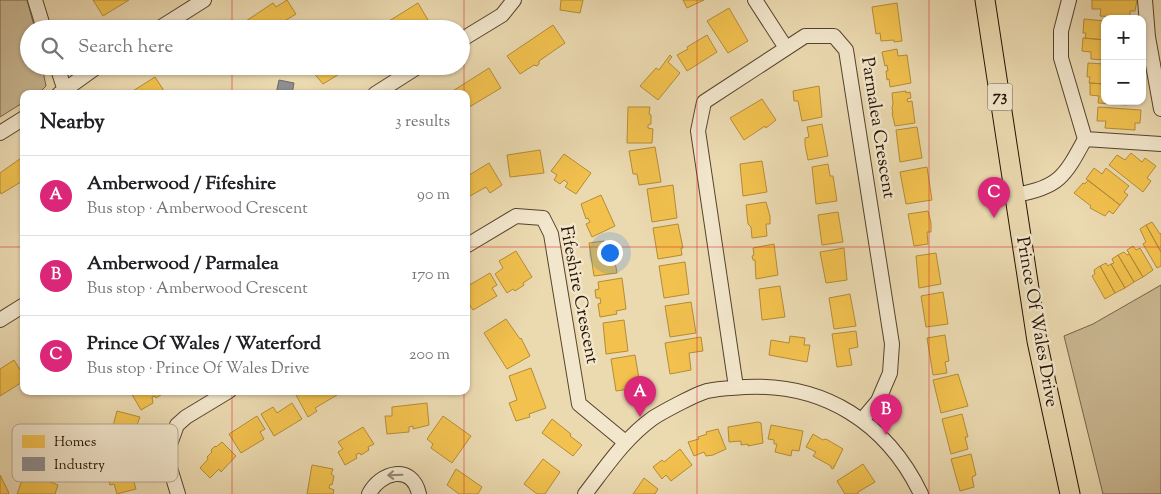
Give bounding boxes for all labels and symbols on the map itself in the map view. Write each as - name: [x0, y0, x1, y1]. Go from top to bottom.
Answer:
- street label: Parmalea Crescent: [853, 55, 901, 201]
- road number: 73: [988, 84, 1012, 110]
- pin: C: [978, 177, 1010, 218]
- street label: Fifeshire Crescent: [552, 224, 604, 366]
- street label: Prince Of Wales Drive: [1008, 235, 1064, 409]
- your location: [597, 240, 623, 266]
- pin: A: [624, 376, 656, 417]
- pin: B: [870, 394, 902, 435]
- legend: [12, 424, 178, 482]
- text: Homes: [54, 433, 96, 453]
- text: Industry: [54, 456, 105, 476]
- one-way arrow: [387, 471, 403, 480]

